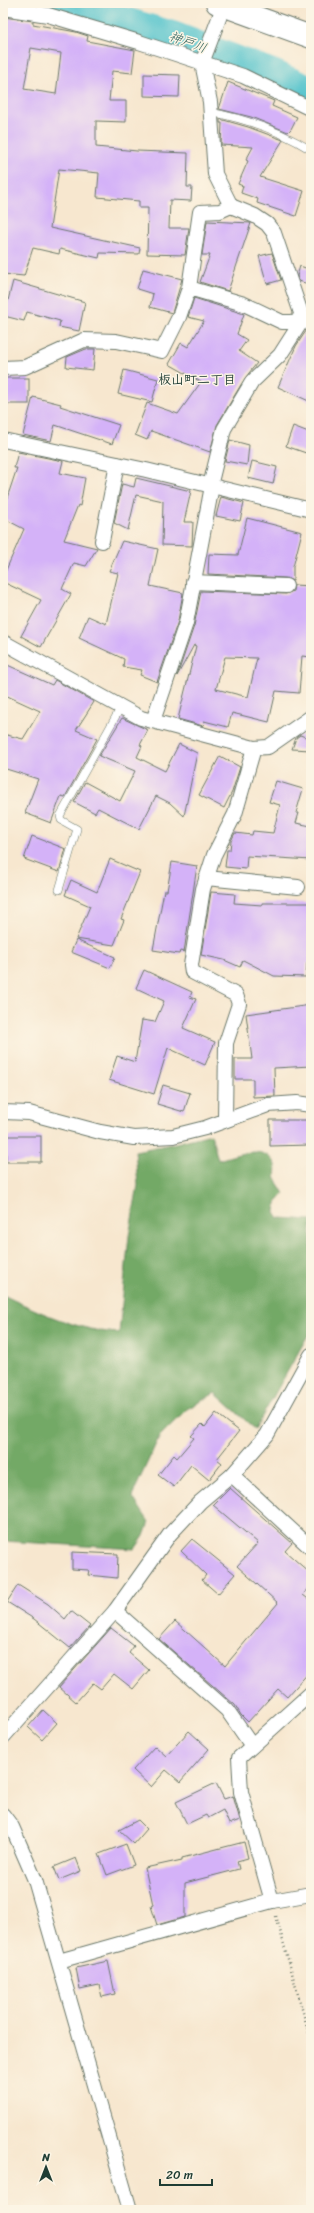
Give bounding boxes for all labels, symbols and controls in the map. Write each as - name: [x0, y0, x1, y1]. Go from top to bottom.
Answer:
- water label: 神戸川: [166, 25, 210, 59]
- district label: 板山町二丁目: [158, 368, 236, 391]
- north arrow: [26, 2147, 66, 2187]
- text: N: [41, 2148, 50, 2167]
- scale bar: [160, 2161, 212, 2187]
- text: 20 m: [166, 2164, 193, 2186]

